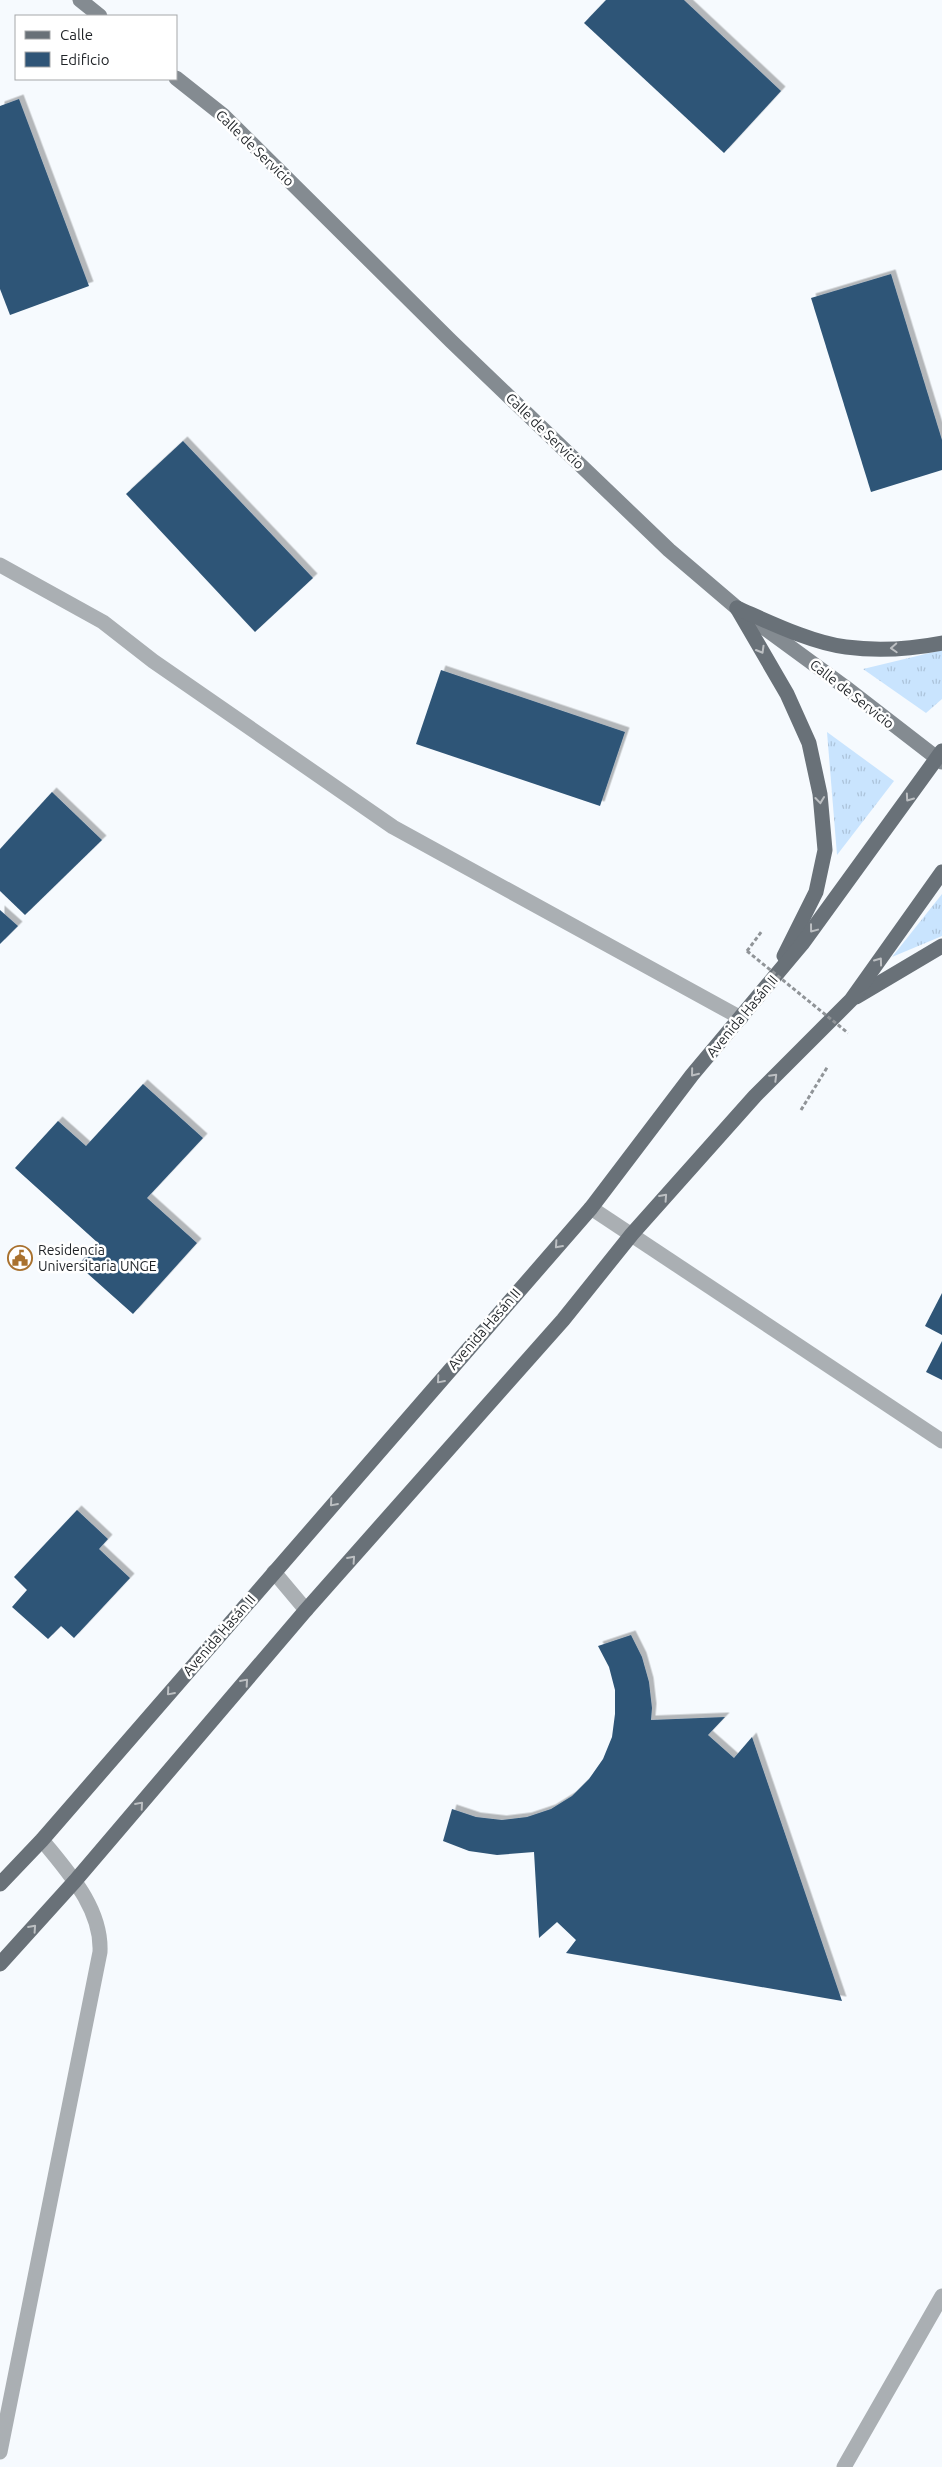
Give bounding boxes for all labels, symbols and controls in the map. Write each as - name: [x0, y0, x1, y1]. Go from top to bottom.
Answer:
- legend: [15, 15, 178, 80]
- text: Calle: [60, 26, 93, 43]
- text: Edificio: [60, 51, 109, 68]
- street label: Calle de Servicio: [213, 107, 297, 189]
- street label: Calle de Servicio: [503, 390, 587, 472]
- one-way arrow: [889, 643, 897, 654]
- one-way arrow: [755, 645, 765, 654]
- street label: Calle de Servicio: [807, 656, 897, 732]
- one-way arrow: [906, 792, 915, 801]
- one-way arrow: [814, 796, 825, 804]
- one-way arrow: [810, 923, 819, 933]
- one-way arrow: [873, 957, 882, 967]
- street label: Avenida Hasán II: [703, 972, 781, 1060]
- one-way arrow: [690, 1068, 699, 1077]
- one-way arrow: [768, 1074, 777, 1083]
- one-way arrow: [658, 1194, 667, 1203]
- one-way arrow: [555, 1239, 564, 1248]
- place label: Residencia Universitaria UNGE: [38, 1242, 157, 1274]
- public building icon: Residencia Universitaria UNGE: [7, 1245, 33, 1271]
- street label: Avenida Hasán II: [444, 1285, 524, 1373]
- one-way arrow: [437, 1374, 445, 1383]
- one-way arrow: [331, 1497, 339, 1506]
- one-way arrow: [346, 1556, 355, 1565]
- street label: Avenida Hasán II: [179, 1591, 259, 1679]
- one-way arrow: [239, 1678, 248, 1687]
- one-way arrow: [167, 1686, 176, 1695]
- one-way arrow: [134, 1802, 143, 1811]
- one-way arrow: [27, 1924, 36, 1933]

